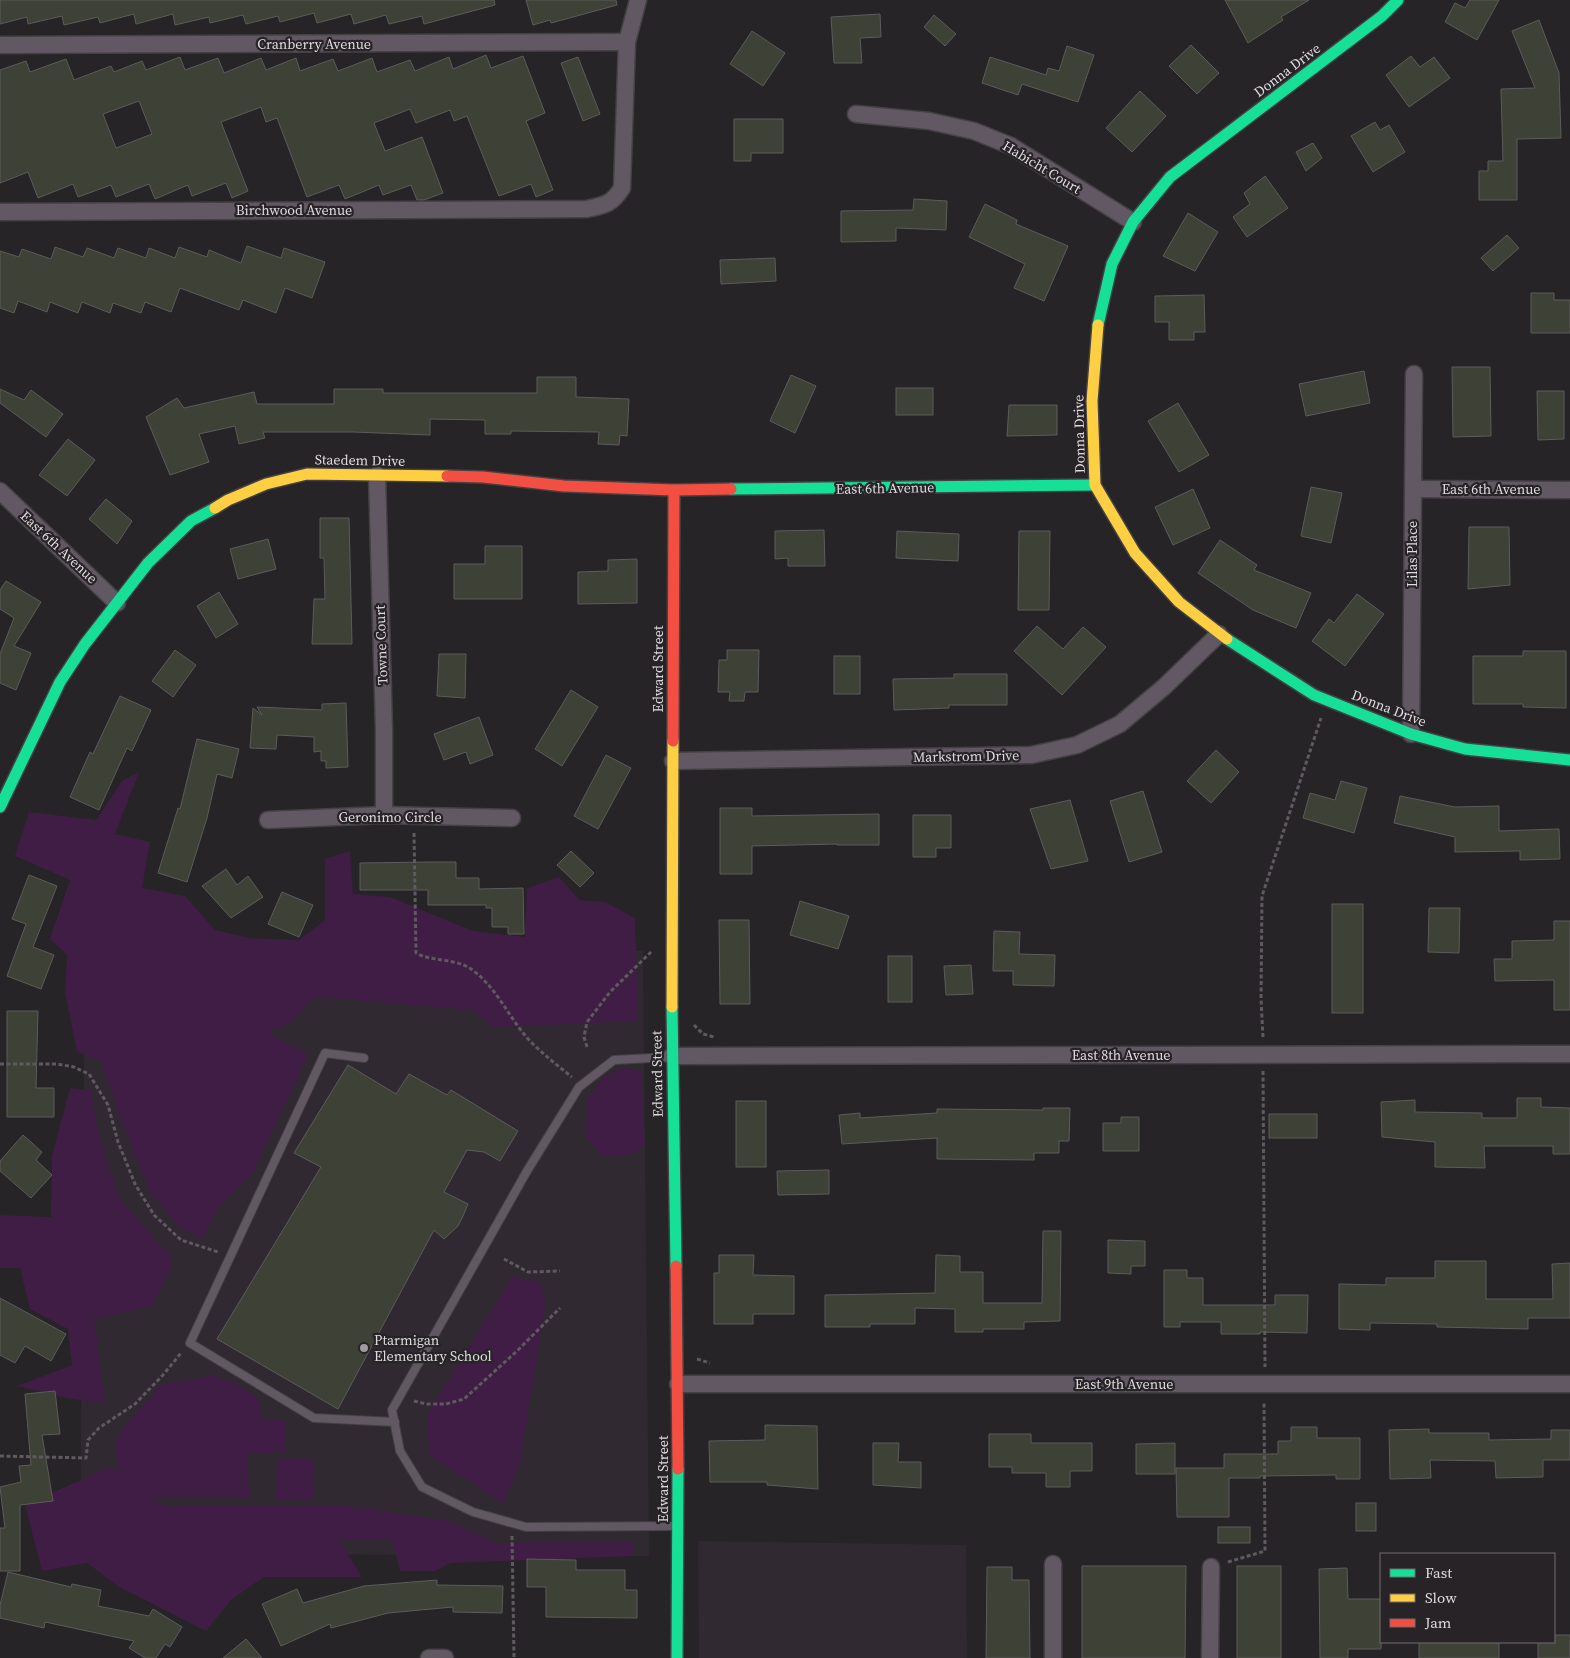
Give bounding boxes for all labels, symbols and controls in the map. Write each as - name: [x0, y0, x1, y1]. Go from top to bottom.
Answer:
- street label: Cranberry Avenue: [257, 34, 371, 54]
- street label: Donna Drive: [1250, 38, 1324, 102]
- street label: Habicht Court: [999, 136, 1085, 199]
- street label: Birchwood Avenue: [236, 200, 352, 220]
- street label: Donna Drive: [1068, 394, 1090, 474]
- street label: Staedem Drive: [315, 449, 405, 471]
- street label: East 6th Avenue: [836, 477, 934, 499]
- street label: East 6th Avenue: [1442, 479, 1540, 499]
- street label: East 6th Avenue: [16, 506, 102, 588]
- street label: Lilas Place: [1402, 521, 1422, 587]
- street label: Towne Court: [370, 604, 392, 685]
- street label: Edward Street: [648, 625, 668, 712]
- street label: Donna Drive: [1349, 685, 1429, 731]
- street label: Markstrom Drive: [913, 745, 1019, 767]
- street label: Geronimo Circle: [338, 807, 442, 827]
- street label: Edward Street: [646, 1030, 668, 1118]
- street label: East 8th Avenue: [1072, 1045, 1170, 1065]
- place label: Ptarmigan Elementary School: [374, 1330, 492, 1366]
- marker: Ptarmigan Elementary School: [358, 1342, 370, 1354]
- street label: East 9th Avenue: [1075, 1374, 1173, 1394]
- street label: Edward Street: [653, 1435, 673, 1522]
- legend: [1380, 1553, 1555, 1643]
- text: Fast: [1425, 1562, 1452, 1583]
- text: Slow: [1425, 1587, 1457, 1608]
- text: Jam: [1424, 1612, 1452, 1633]

